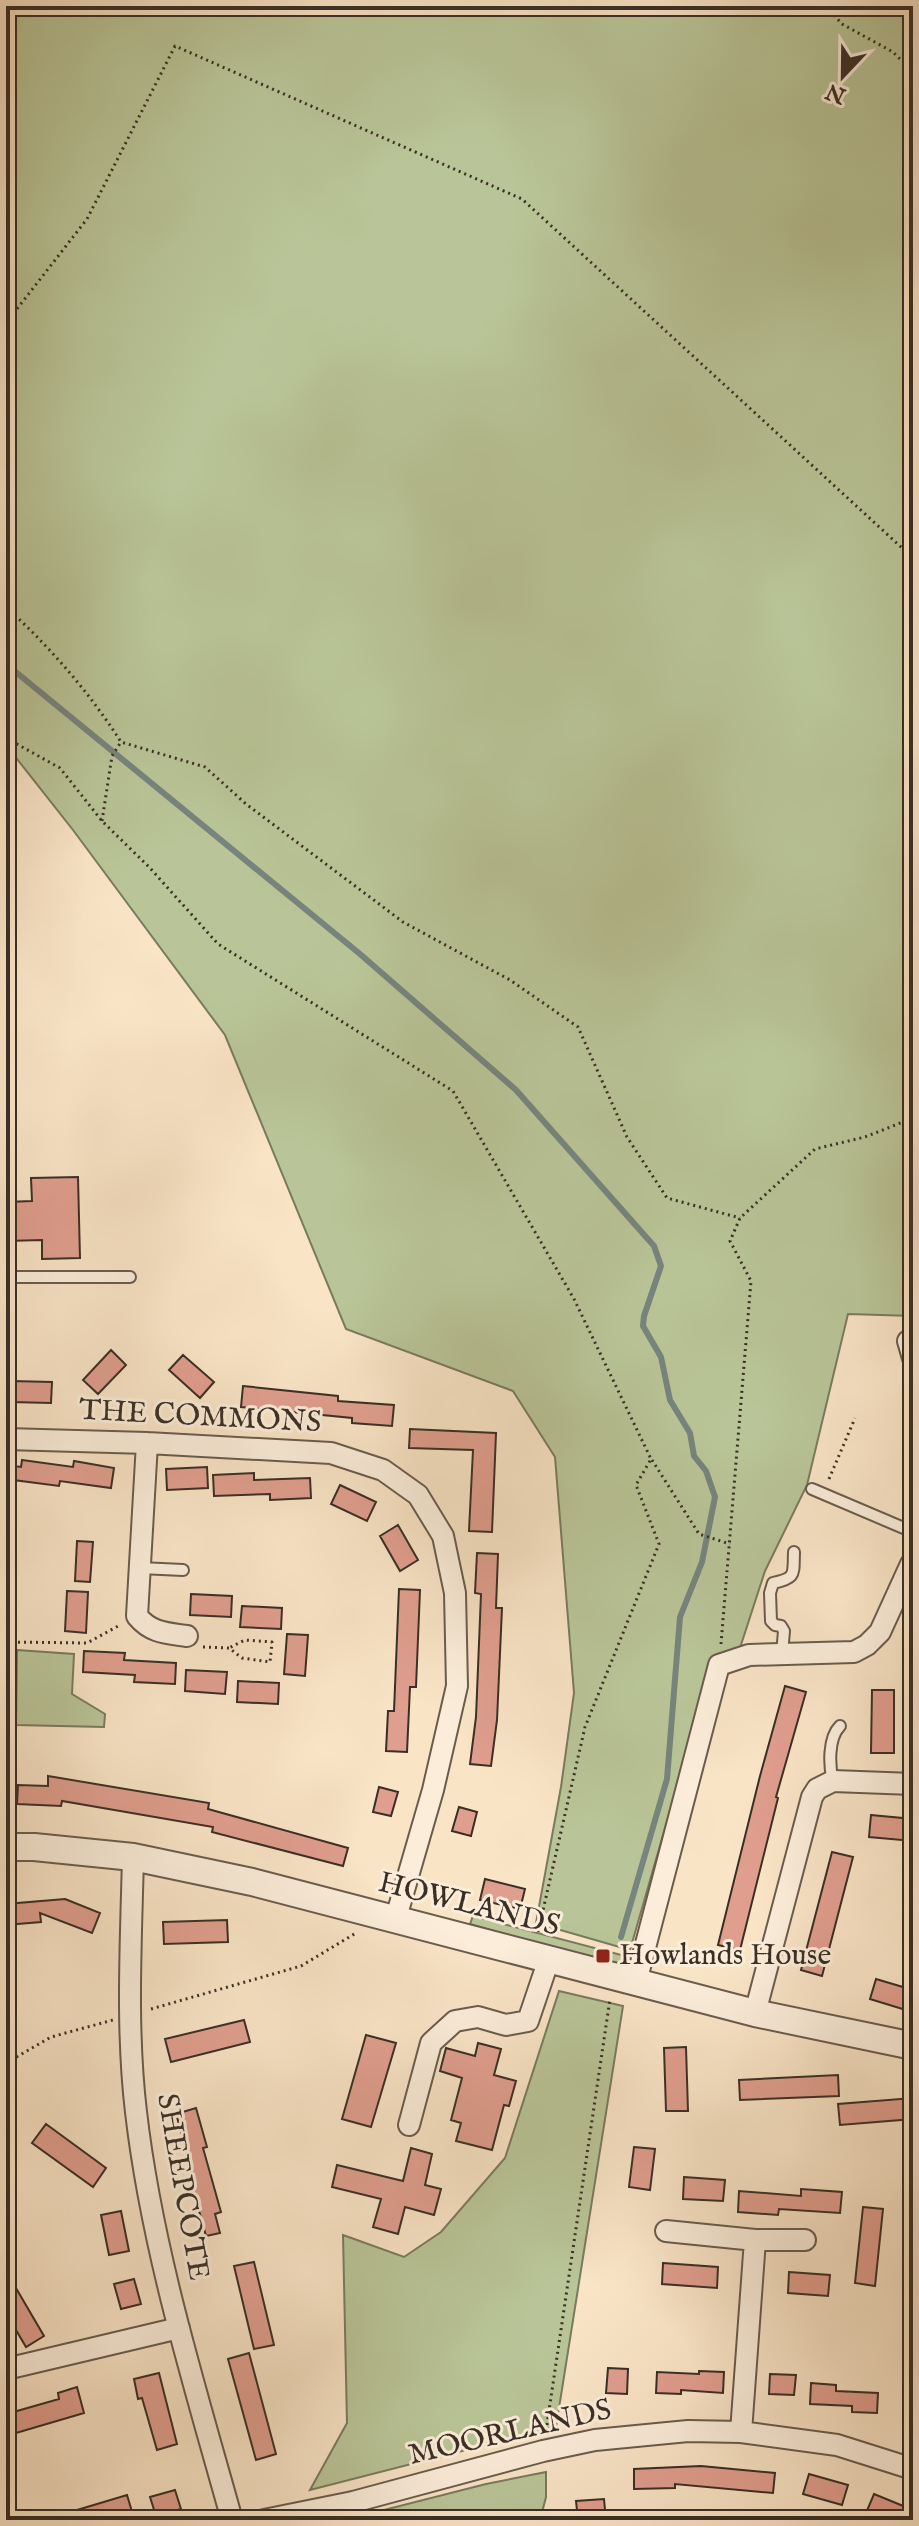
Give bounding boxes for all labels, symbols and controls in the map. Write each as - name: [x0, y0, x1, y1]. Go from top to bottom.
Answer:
- north arrow: [803, 36, 883, 116]
- text: N: [822, 76, 851, 110]
- street label: THE COMMONS: [78, 1392, 322, 1442]
- street label: HOWLANDS: [374, 1864, 564, 1946]
- place label: Howlands House: [619, 1937, 831, 1975]
- marker: Howlands House: [594, 1947, 612, 1965]
- street label: SHEEPCOTE: [147, 2091, 217, 2283]
- street label: MOORLANDS: [405, 2391, 615, 2475]

